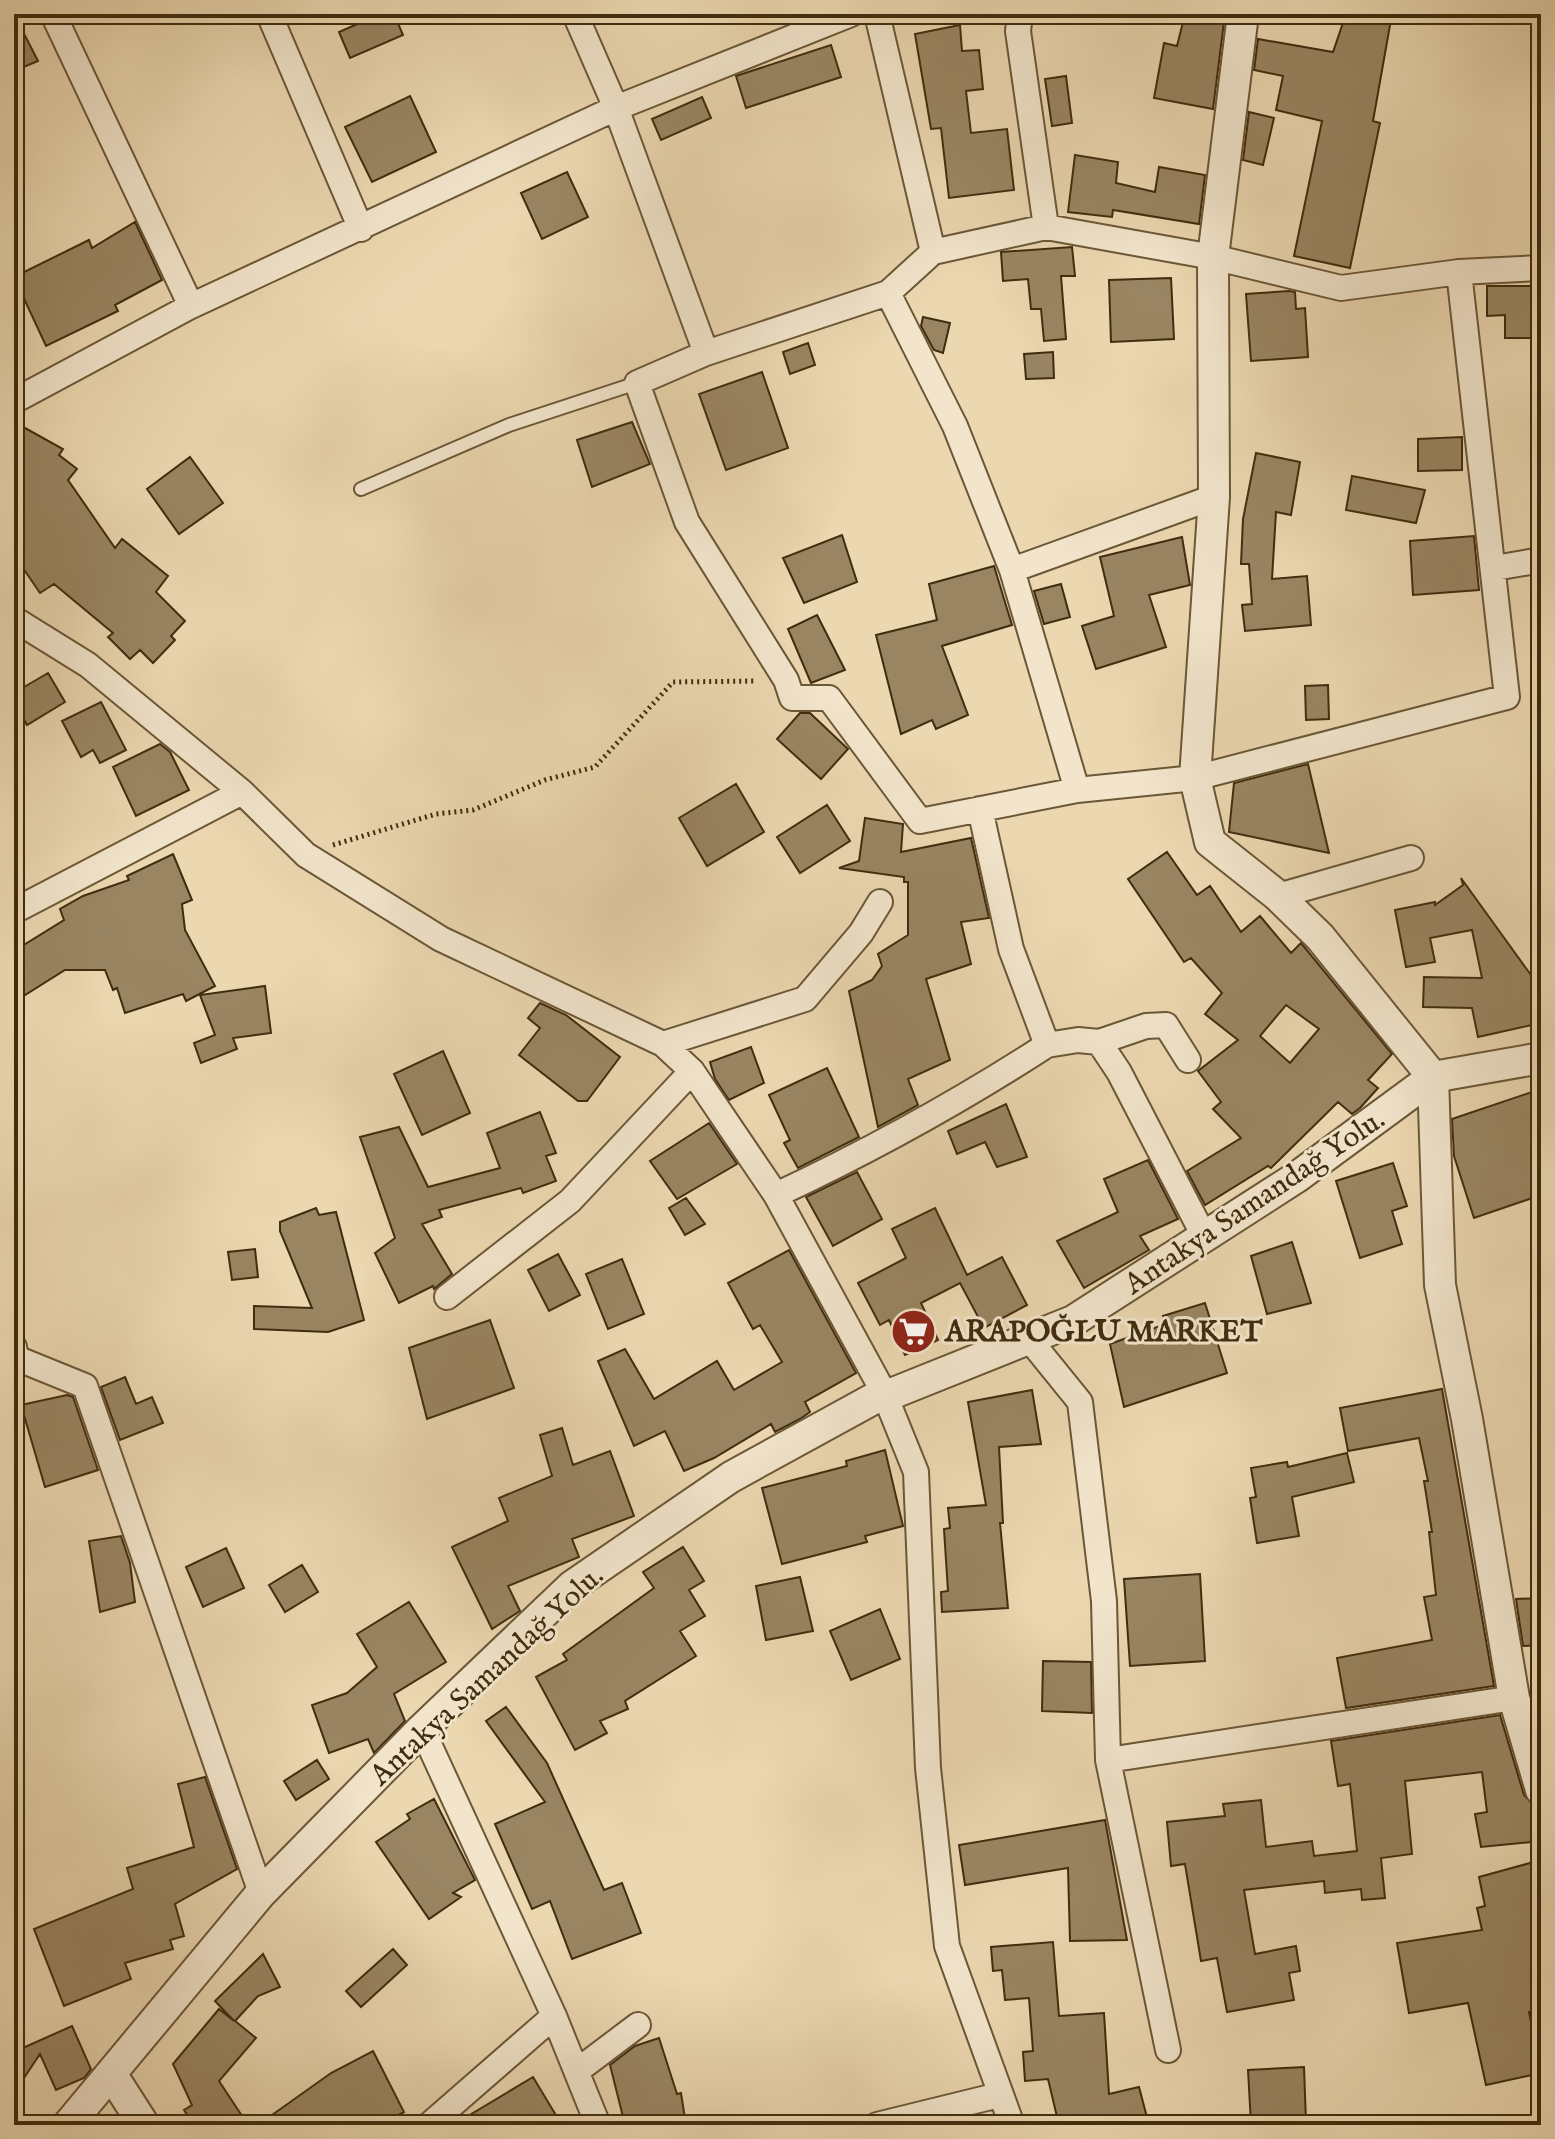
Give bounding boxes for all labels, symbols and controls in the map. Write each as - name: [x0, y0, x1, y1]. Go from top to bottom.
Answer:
- street label: Antakya Samandağ Yolu.: [1117, 1101, 1393, 1305]
- supermarket icon: ARAPOĞLU MARKET: [890, 1307, 938, 1355]
- place label: ARAPOĞLU MARKET: [944, 1313, 1263, 1352]
- street label: Antakya Samandağ Yolu.: [362, 1558, 612, 1796]

